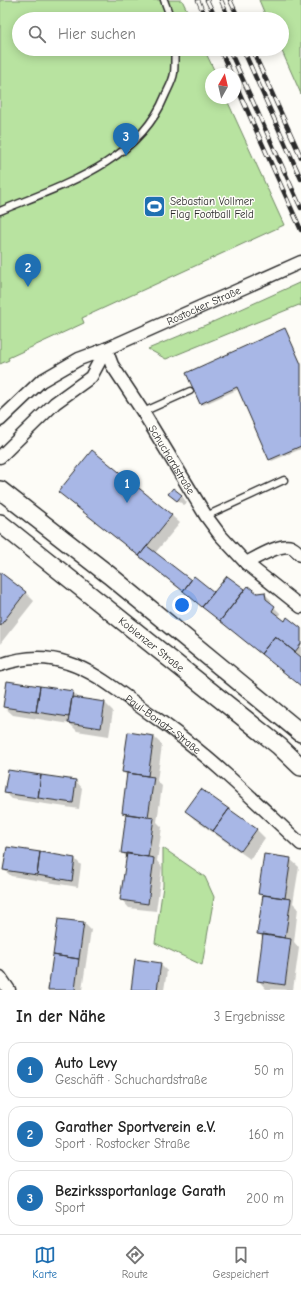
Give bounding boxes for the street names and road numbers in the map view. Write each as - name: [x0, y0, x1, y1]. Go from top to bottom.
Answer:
- street label: Rostocker Straße: [165, 284, 243, 328]
- street label: Schuchardstraße: [145, 423, 198, 497]
- street label: Koblenzer Straße: [116, 614, 187, 675]
- street label: Paul-Bonatz-Straße: [123, 692, 204, 757]

